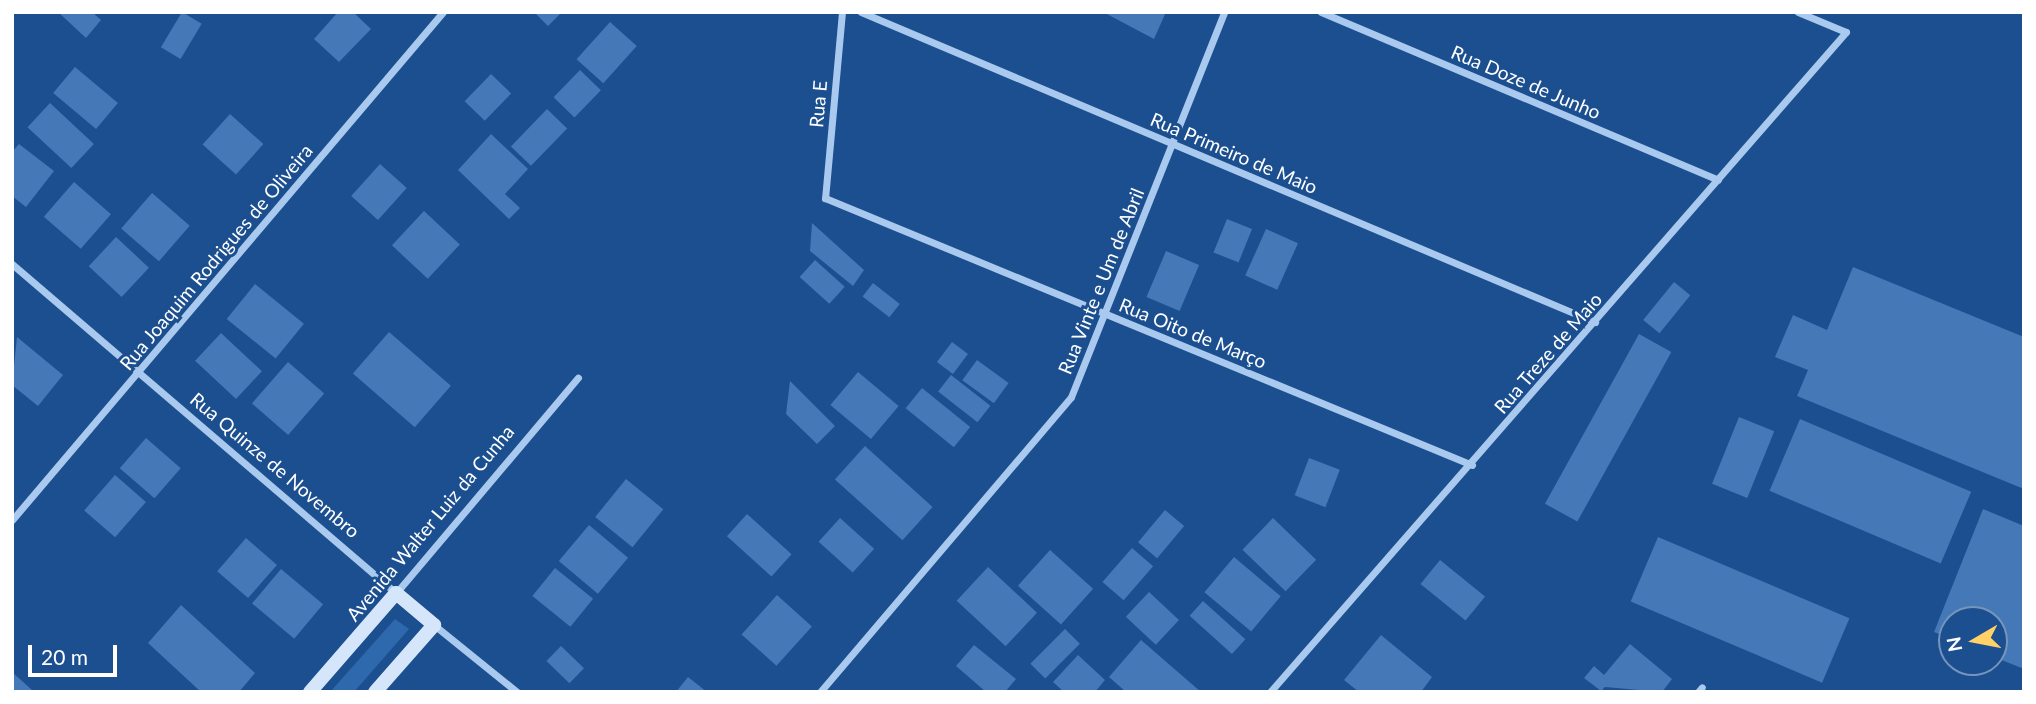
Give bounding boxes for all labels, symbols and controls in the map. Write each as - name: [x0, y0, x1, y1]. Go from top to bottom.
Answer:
- street label: Rua Doze de Junho: [1448, 40, 1604, 124]
- street label: Rua E: [805, 79, 831, 129]
- street label: Rua Primeiro de Maio: [1147, 108, 1321, 198]
- street label: Rua Joaquim Rodrigues de Oliveira: [115, 139, 317, 375]
- street label: Rua Vinte e Um de Abril: [1053, 184, 1149, 378]
- street label: Rua Treze de Maio: [1489, 288, 1607, 418]
- street label: Rua Oito de Março: [1116, 293, 1270, 373]
- street label: Rua Quinze de Novembro: [186, 388, 364, 542]
- street label: Avenida Walter Luiz da Cunha: [341, 420, 519, 626]
- north arrow: [1938, 606, 2008, 676]
- scale bar: [32, 630, 121, 674]
- text: N: [1941, 635, 1966, 654]
- text: 20 m: [41, 644, 88, 669]

